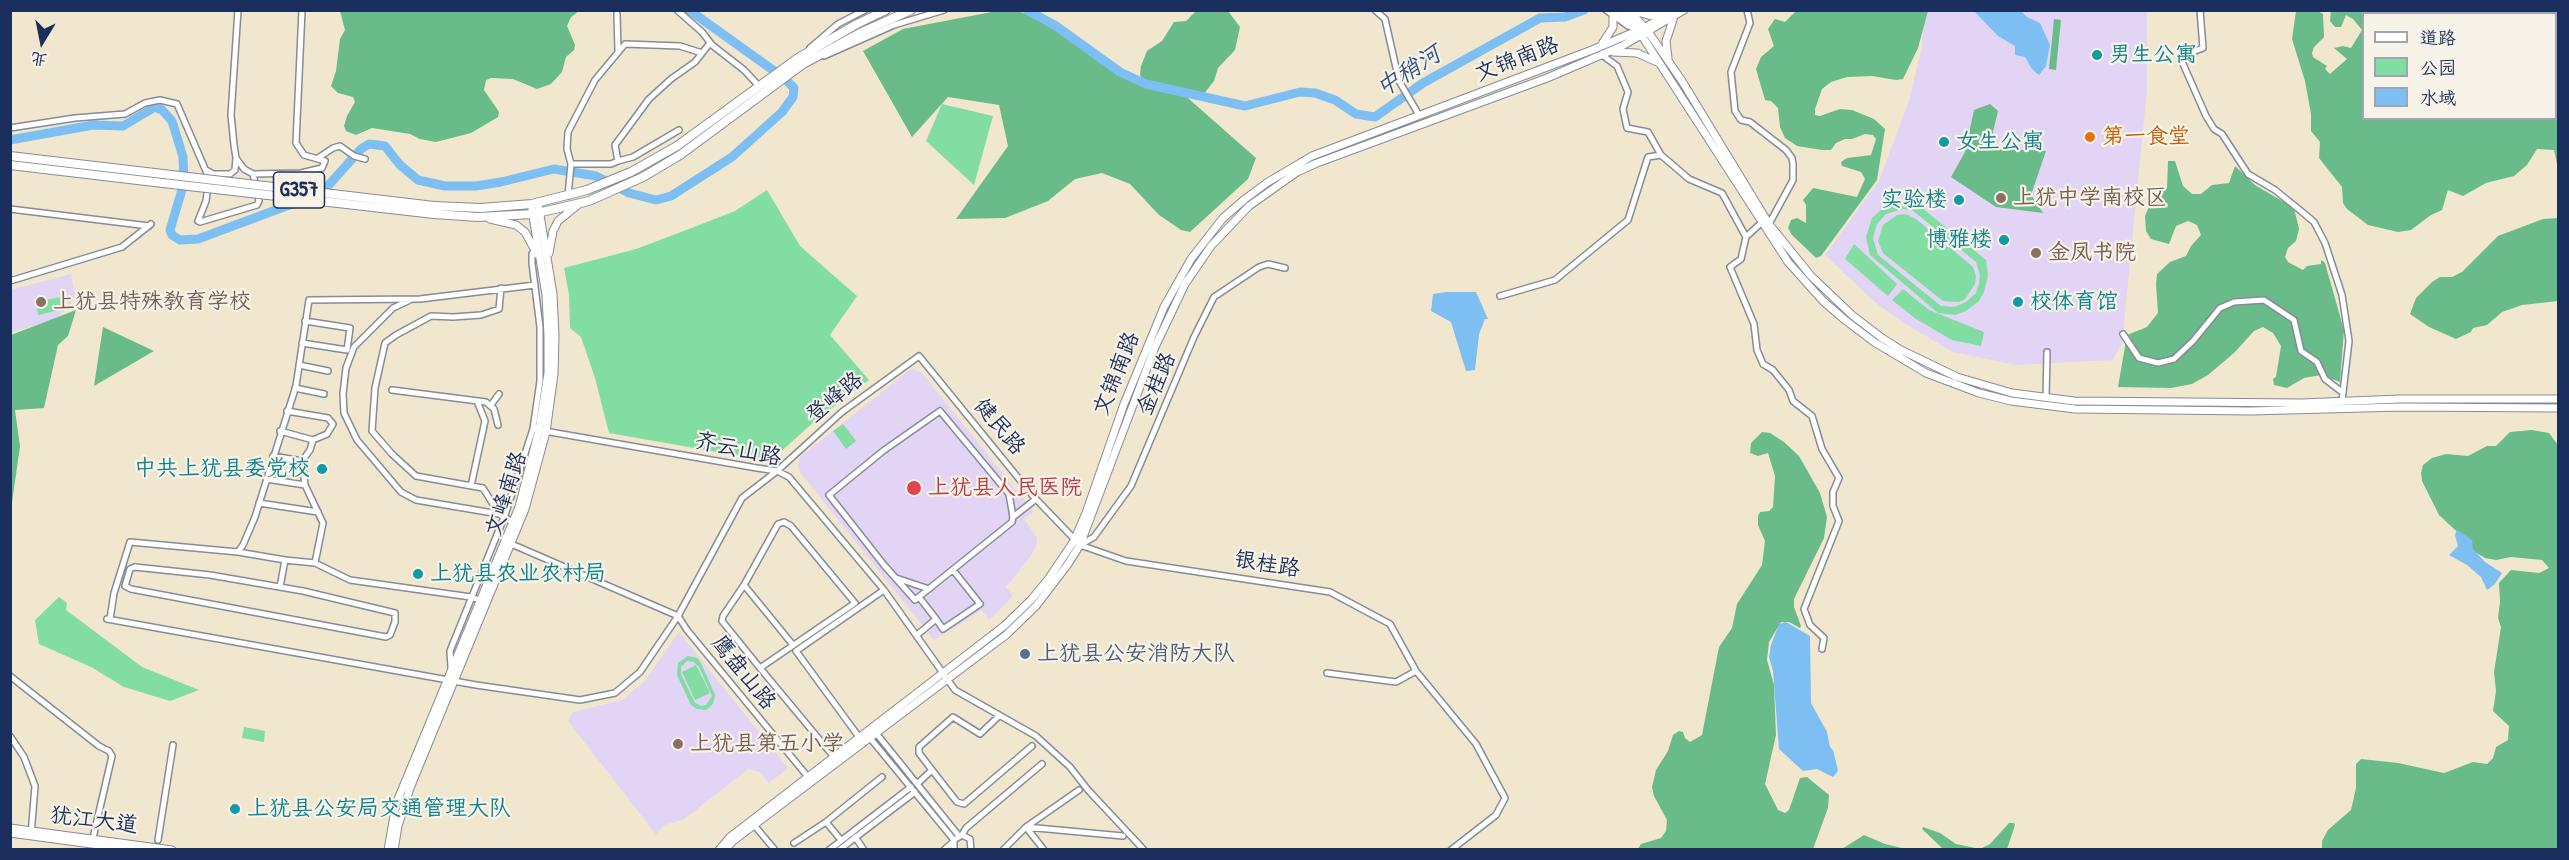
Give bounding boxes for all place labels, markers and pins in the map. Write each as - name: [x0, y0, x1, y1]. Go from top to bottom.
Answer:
- place label: 男生公寓: [2109, 42, 2197, 68]
- marker: 男生公寓: [2090, 48, 2104, 62]
- place label: 第一食堂: [2102, 124, 2190, 150]
- place label: 女生公寓: [1956, 129, 2044, 155]
- marker: 第一食堂: [2083, 130, 2097, 144]
- marker: 女生公寓: [1937, 135, 1951, 149]
- place label: 上犹中学南校区: [2013, 185, 2167, 211]
- place label: 实验楼: [1881, 187, 1947, 213]
- marker: 上犹中学南校区: [1994, 191, 2008, 205]
- marker: 实验楼: [1952, 193, 1966, 207]
- place label: 博雅楼: [1926, 227, 1992, 253]
- marker: 博雅楼: [1997, 233, 2011, 247]
- place label: 金凤书院: [2048, 240, 2136, 266]
- marker: 金凤书院: [2029, 246, 2043, 260]
- place label: 上犹县特殊教育学校: [53, 289, 251, 315]
- place label: 校体育馆: [2030, 289, 2118, 315]
- marker: 上犹县特殊教育学校: [34, 295, 48, 309]
- marker: 校体育馆: [2011, 295, 2025, 309]
- place label: 中共上犹县委党校: [134, 456, 310, 482]
- marker: 中共上犹县委党校: [315, 462, 329, 476]
- place label: 上犹县人民医院: [928, 475, 1082, 501]
- marker: 上犹县人民医院: [905, 479, 923, 497]
- place label: 上犹县农业农村局: [430, 561, 606, 587]
- marker: 上犹县农业农村局: [411, 567, 425, 581]
- place label: 上犹县公安消防大队: [1037, 641, 1235, 667]
- marker: 上犹县公安消防大队: [1018, 647, 1032, 661]
- place label: 上犹县第五小学: [690, 731, 844, 757]
- marker: 上犹县第五小学: [671, 737, 685, 751]
- place label: 上犹县公安局交通管理大队: [247, 796, 511, 822]
- marker: 上犹县公安局交通管理大队: [228, 802, 242, 816]

